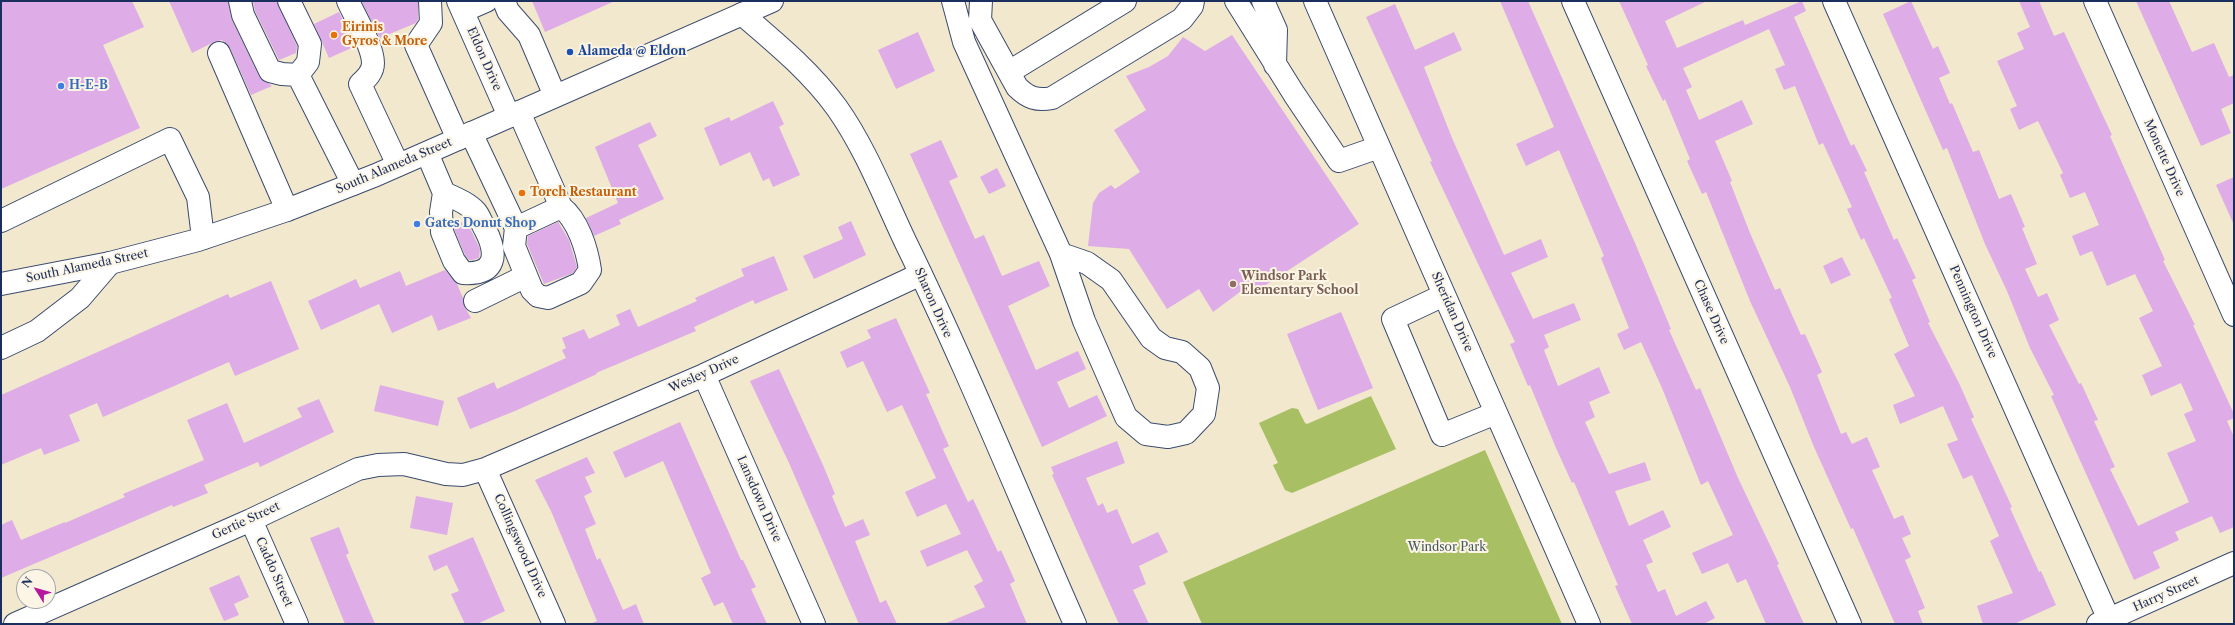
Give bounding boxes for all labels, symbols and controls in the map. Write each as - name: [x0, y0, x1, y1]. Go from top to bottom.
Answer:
- place label: Eirinis Gyros & More: [342, 21, 427, 49]
- street label: Eldon Drive: [464, 25, 504, 93]
- marker: Eirinis Gyros & More: [329, 30, 339, 40]
- place label: Alameda @ Eldon: [578, 45, 686, 59]
- marker: Alameda @ Eldon: [565, 47, 575, 57]
- place label: H-E-B: [69, 79, 108, 93]
- marker: H-E-B: [56, 81, 66, 91]
- street label: Monette Drive: [2141, 117, 2187, 199]
- street label: South Alameda Street: [334, 135, 454, 197]
- place label: Torch Restaurant: [530, 186, 637, 200]
- marker: Torch Restaurant: [517, 188, 527, 198]
- place label: Gates Donut Shop: [425, 217, 536, 231]
- marker: Gates Donut Shop: [412, 219, 422, 229]
- street label: South Alameda Street: [25, 246, 149, 286]
- street label: Pennington Drive: [1946, 263, 2000, 361]
- street label: Sharon Drive: [911, 266, 955, 340]
- place label: Windsor Park Elementary School: [1241, 270, 1358, 298]
- street label: Sheridan Drive: [1428, 270, 1476, 354]
- street label: Chase Drive: [1690, 277, 1732, 347]
- marker: Windsor Park Elementary School: [1228, 279, 1238, 289]
- street label: Wesley Drive: [667, 352, 741, 396]
- street label: Lansdown Drive: [733, 454, 785, 544]
- street label: Collingswood Drive: [491, 492, 549, 600]
- street label: Gertie Street: [210, 499, 282, 543]
- street label: Caddo Street: [252, 535, 296, 609]
- park label: Windsor Park: [1408, 541, 1486, 555]
- north arrow: [16, 569, 56, 609]
- street label: Harry Street: [2131, 573, 2201, 615]
- text: N: [19, 574, 36, 590]

